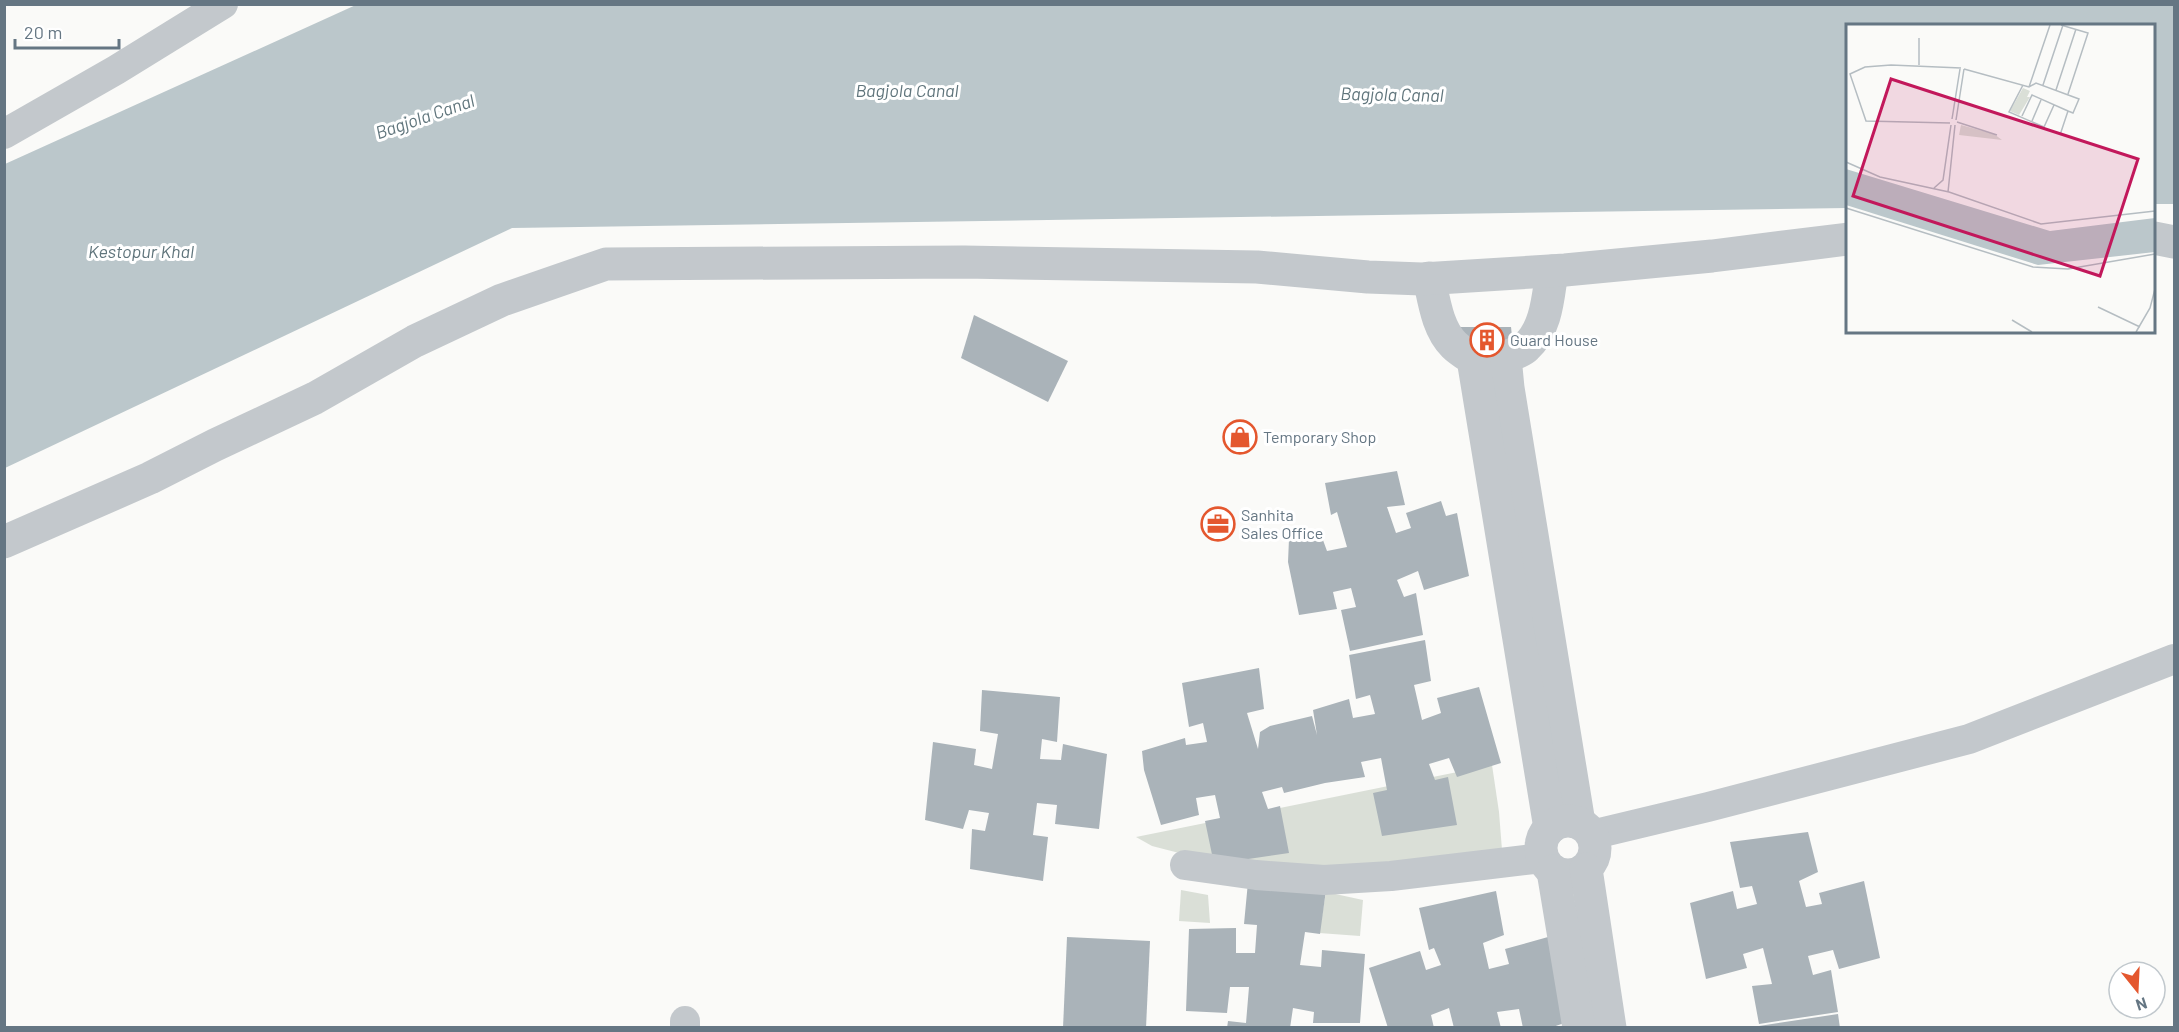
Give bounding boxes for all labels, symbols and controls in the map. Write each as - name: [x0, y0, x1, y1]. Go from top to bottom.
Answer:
- scale bar: [15, 12, 118, 50]
- text: 20 m: [24, 21, 62, 43]
- inset map: [1846, 24, 2155, 333]
- water label: Bagjola Canal: [855, 79, 959, 101]
- water label: Bagjola Canal: [1340, 82, 1444, 106]
- water label: Bagjola Canal: [372, 89, 477, 143]
- water label: Kestopur Khal: [88, 240, 194, 262]
- building icon: Guard House: [1469, 322, 1505, 358]
- place label: Guard House: [1510, 330, 1598, 349]
- shop icon: Temporary Shop: [1222, 419, 1258, 455]
- place label: Temporary Shop: [1263, 427, 1376, 446]
- place label: Sanhita Sales Office: [1241, 505, 1323, 542]
- office icon: Sanhita Sales Office: [1200, 506, 1236, 542]
- north arrow: [2107, 960, 2167, 1020]
- text: N: [2134, 994, 2150, 1015]

